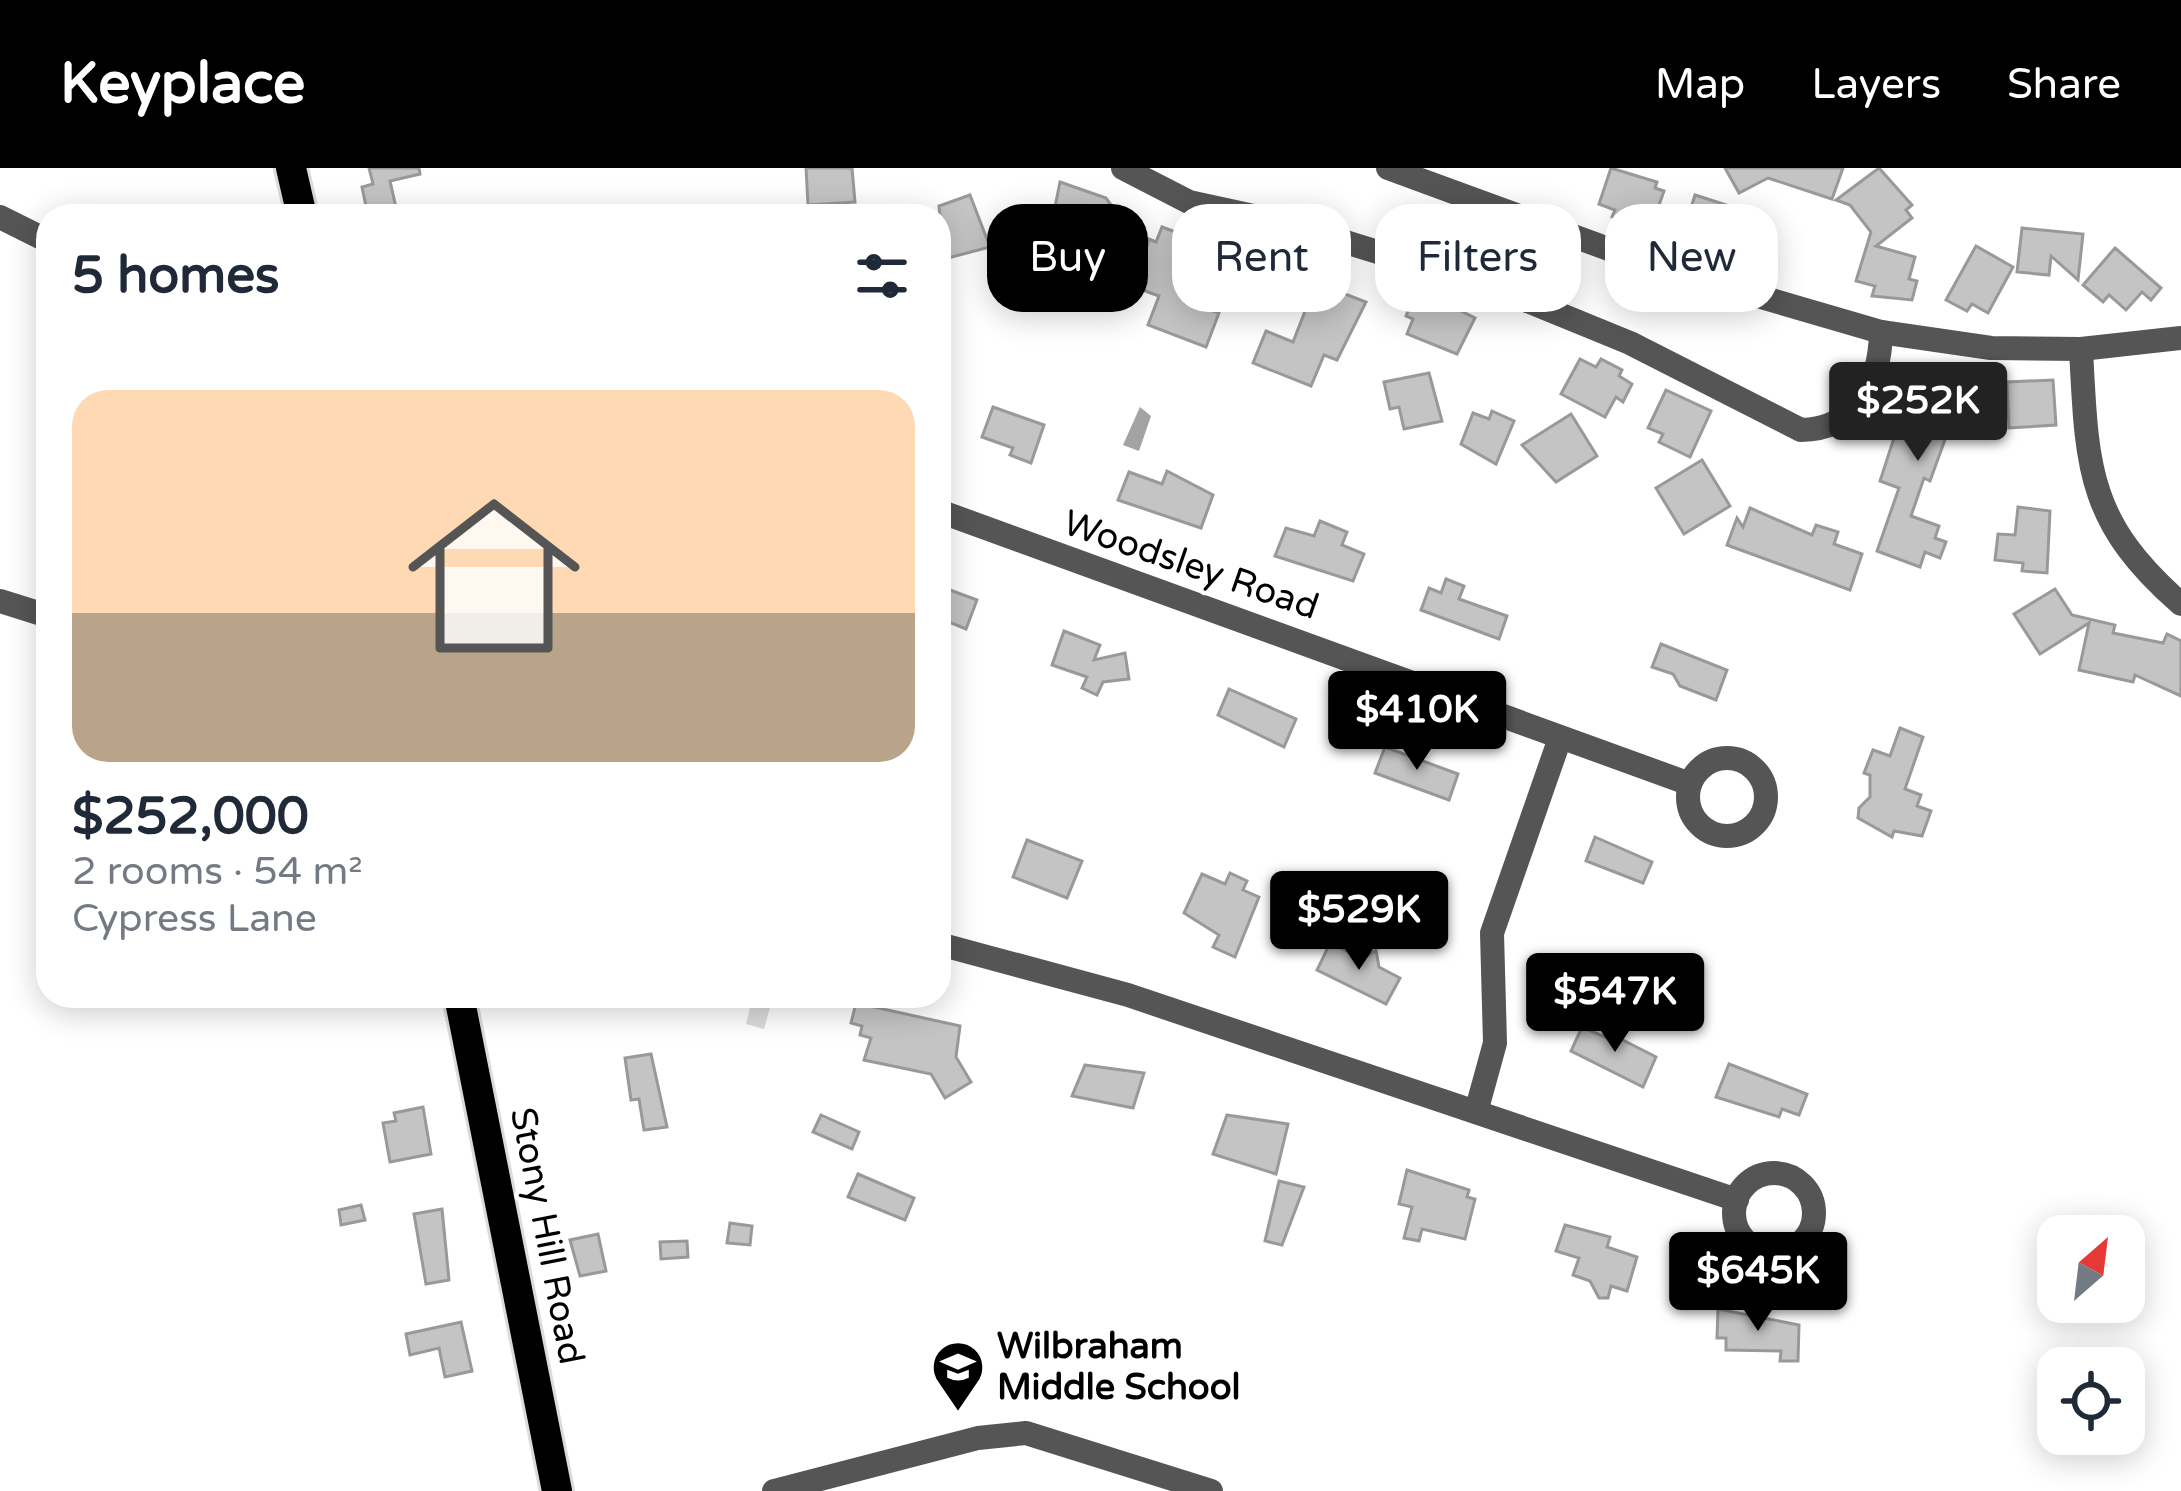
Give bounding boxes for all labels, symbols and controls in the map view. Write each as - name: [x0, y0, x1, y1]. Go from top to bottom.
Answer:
- text: Keyplace: [60, 50, 305, 118]
- text: Map: [1655, 59, 1745, 110]
- text: Layers: [1811, 59, 1941, 110]
- text: Share: [2007, 59, 2121, 110]
- chip: Buy: [987, 204, 1148, 312]
- chip: Rent: [1172, 204, 1351, 312]
- chip: Filters: [1375, 204, 1581, 312]
- chip: New: [1605, 204, 1778, 312]
- icon: filters: [849, 243, 915, 309]
- text: 5 homes: [72, 245, 280, 307]
- pin: $252K: [1834, 362, 2002, 464]
- text: $252K: [1856, 377, 1980, 424]
- icon: home: [386, 468, 602, 684]
- street label: Woodsley Road: [1058, 501, 1324, 629]
- pin: $410K: [1333, 671, 1501, 773]
- text: $410K: [1355, 686, 1479, 733]
- text: $252,000: [72, 786, 309, 848]
- text: 2 rooms · 54 m²: [72, 848, 363, 895]
- pin: $529K: [1275, 871, 1443, 973]
- text: $529K: [1297, 886, 1421, 933]
- text: Cypress Lane: [72, 895, 317, 942]
- pin: $547K: [1531, 953, 1699, 1055]
- text: $547K: [1553, 968, 1677, 1015]
- street label: Stony Hill Road: [501, 1104, 593, 1368]
- north arrow: [2037, 1215, 2145, 1323]
- map controls: [2037, 1215, 2145, 1455]
- pin: $645K: [1674, 1232, 1842, 1334]
- text: $645K: [1696, 1247, 1820, 1294]
- place label: Wilbraham Middle School: [997, 1325, 1241, 1409]
- school or university icon: Wilbraham Middle School: [930, 1339, 986, 1413]
- button: locate: [2037, 1347, 2145, 1455]

